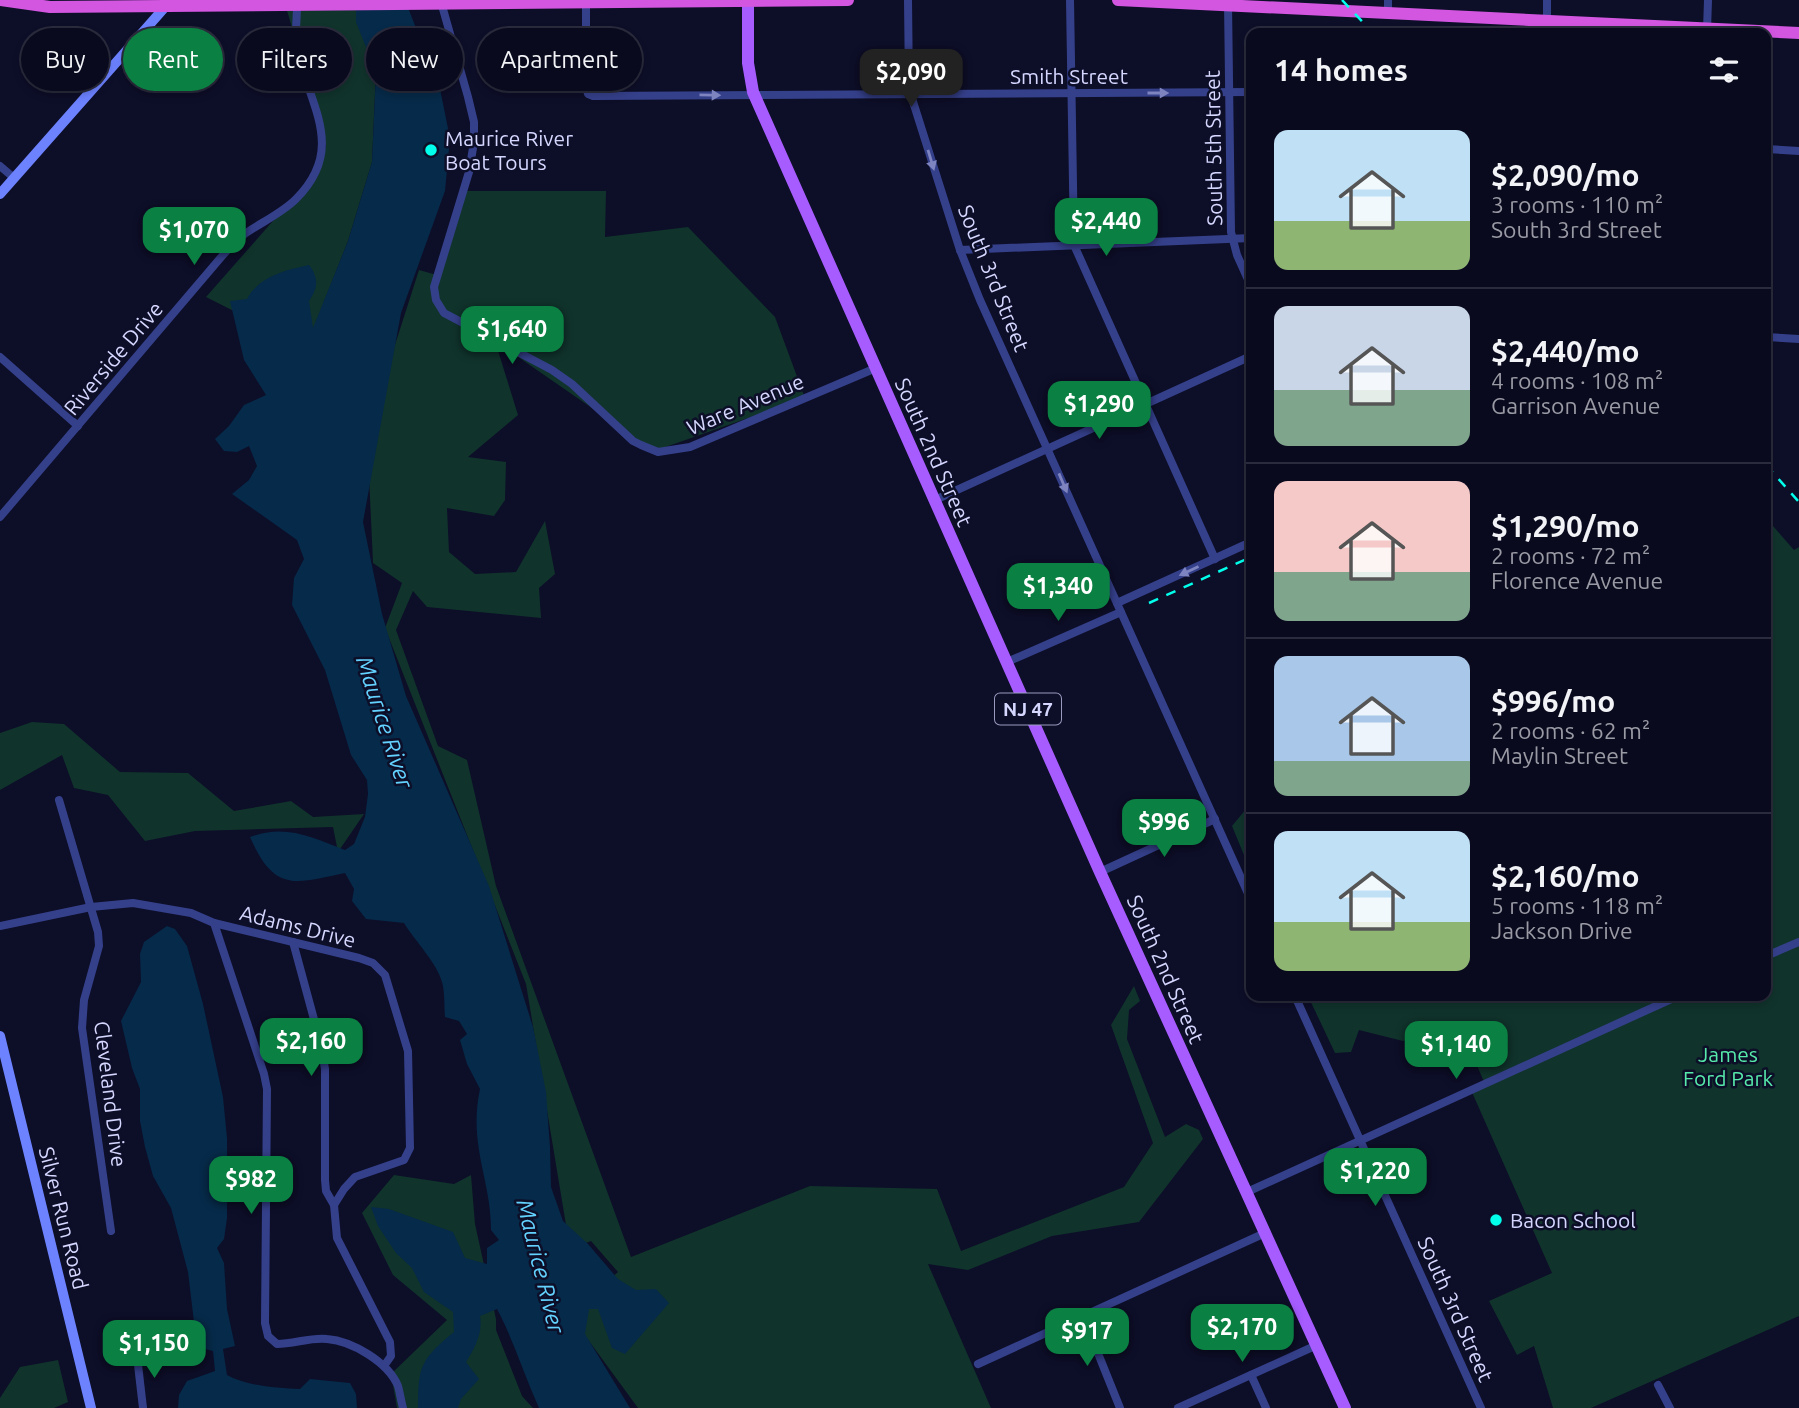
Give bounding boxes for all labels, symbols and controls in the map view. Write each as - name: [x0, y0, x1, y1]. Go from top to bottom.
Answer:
- chip: Buy: [21, 28, 109, 91]
- chip: Rent: [123, 28, 223, 91]
- chip: Filters: [237, 28, 352, 91]
- chip: New: [366, 28, 463, 91]
- chip: Apartment: [477, 28, 642, 91]
- pin: $2,090: [854, 50, 968, 109]
- icon: filters: [1705, 51, 1743, 89]
- text: 14 homes: [1274, 53, 1408, 87]
- text: $2,090: [876, 59, 946, 84]
- street label: Smith Street: [1010, 64, 1128, 88]
- street label: South 5th Street: [1200, 70, 1226, 226]
- one-way arrow: [1147, 87, 1169, 99]
- one-way arrow: [699, 89, 721, 101]
- place label: Maurice River Boat Tours: [445, 126, 573, 174]
- marker: Maurice River Boat Tours: [423, 142, 439, 158]
- one-way arrow: [927, 149, 937, 170]
- icon: home: [1330, 158, 1414, 242]
- text: $2,090/mo: [1491, 158, 1640, 192]
- text: 3 rooms · 110 m²: [1491, 192, 1663, 217]
- pin: $2,440: [1049, 198, 1163, 258]
- street label: South 3rd Street: [954, 201, 1034, 355]
- pin: $1,070: [137, 208, 251, 267]
- text: $2,440: [1071, 208, 1141, 233]
- text: $1,070: [159, 217, 229, 242]
- text: South 3rd Street: [1491, 217, 1662, 242]
- street label: Riverside Drive: [59, 296, 167, 420]
- pin: $1,640: [455, 306, 569, 366]
- text: $1,640: [477, 316, 547, 341]
- icon: home: [1330, 334, 1414, 418]
- text: $2,440/mo: [1491, 334, 1640, 368]
- text: 4 rooms · 108 m²: [1491, 368, 1663, 393]
- street label: Ware Avenue: [683, 369, 807, 439]
- street label: South 2nd Street: [891, 374, 977, 530]
- pin: $1,290: [1042, 382, 1156, 441]
- text: $1,290: [1064, 391, 1134, 416]
- text: Garrison Avenue: [1491, 393, 1660, 418]
- one-way arrow: [1057, 473, 1069, 493]
- icon: home: [1330, 509, 1414, 593]
- text: $1,290/mo: [1491, 509, 1640, 543]
- text: 2 rooms · 72 m²: [1491, 543, 1650, 568]
- pin: $1,340: [1001, 564, 1115, 623]
- one-way arrow: [1179, 565, 1199, 576]
- text: Florence Avenue: [1491, 568, 1663, 593]
- text: $1,340: [1023, 573, 1093, 598]
- water label: Maurice River: [352, 653, 418, 792]
- icon: home: [1330, 684, 1414, 768]
- text: $996/mo: [1491, 684, 1615, 718]
- road number: NJ 47: [995, 694, 1061, 724]
- text: 2 rooms · 62 m²: [1491, 718, 1650, 743]
- text: Maylin Street: [1491, 743, 1628, 768]
- pin: $996: [1123, 800, 1205, 859]
- text: $996: [1138, 809, 1190, 834]
- icon: home: [1330, 859, 1414, 943]
- text: $2,160/mo: [1491, 859, 1640, 893]
- street label: South 2nd Street: [1123, 891, 1209, 1047]
- text: 5 rooms · 118 m²: [1491, 893, 1663, 918]
- street label: Adams Drive: [238, 900, 358, 952]
- text: Jackson Drive: [1491, 918, 1633, 943]
- pin: $2,160: [254, 1018, 368, 1078]
- street label: Cleveland Drive: [90, 1020, 132, 1168]
- pin: $1,140: [1399, 1021, 1513, 1081]
- text: $2,160: [276, 1028, 346, 1053]
- text: $1,140: [1421, 1031, 1491, 1056]
- park label: James Ford Park: [1683, 1042, 1773, 1090]
- street label: Silver Run Road: [35, 1144, 93, 1292]
- pin: $1,220: [1318, 1148, 1432, 1208]
- pin: $982: [210, 1156, 292, 1216]
- text: $1,220: [1340, 1158, 1410, 1183]
- text: $982: [225, 1166, 277, 1191]
- water label: Maurice River: [512, 1196, 570, 1337]
- place label: Bacon School: [1510, 1208, 1636, 1232]
- marker: Bacon School: [1488, 1212, 1504, 1228]
- street label: South 3rd Street: [1413, 1233, 1499, 1385]
- pin: $2,170: [1185, 1304, 1299, 1364]
- pin: $917: [1046, 1308, 1128, 1368]
- text: $2,170: [1207, 1314, 1277, 1339]
- text: $917: [1061, 1318, 1113, 1343]
- pin: $1,150: [97, 1320, 211, 1380]
- text: $1,150: [119, 1330, 189, 1355]

